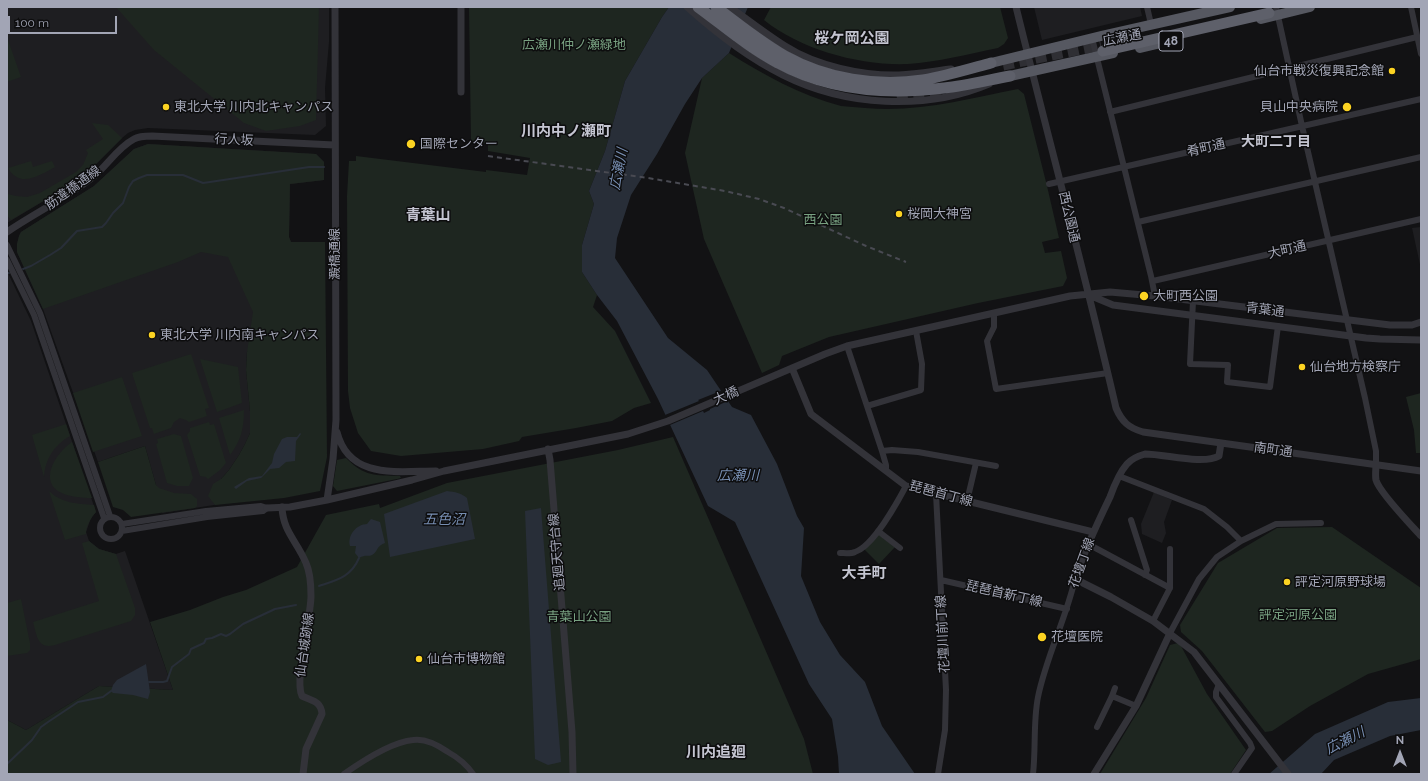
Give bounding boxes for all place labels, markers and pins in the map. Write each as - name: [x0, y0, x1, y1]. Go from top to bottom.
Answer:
- place label: 仙台市戦災復興記念館: [1254, 63, 1384, 79]
- marker: 仙台市戦災復興記念館: [1387, 66, 1397, 76]
- place label: 東北大学 川内北キャンパス: [174, 99, 333, 115]
- place label: 貝山中央病院: [1260, 99, 1338, 115]
- marker: 貝山中央病院: [1341, 101, 1353, 113]
- marker: 東北大学 川内北キャンパス: [161, 102, 171, 112]
- place label: 国際センター: [420, 136, 498, 152]
- marker: 国際センター: [405, 138, 417, 150]
- place label: 桜岡大神宮: [907, 206, 972, 222]
- marker: 桜岡大神宮: [894, 209, 904, 219]
- place label: 大町西公園: [1153, 288, 1218, 304]
- marker: 大町西公園: [1138, 290, 1150, 302]
- place label: 東北大学 川内南キャンパス: [160, 327, 319, 343]
- marker: 東北大学 川内南キャンパス: [147, 330, 157, 340]
- place label: 仙台地方検察庁: [1310, 359, 1401, 375]
- marker: 仙台地方検察庁: [1297, 362, 1307, 372]
- place label: 評定河原野球場: [1295, 574, 1386, 590]
- marker: 評定河原野球場: [1282, 577, 1292, 587]
- place label: 花壇医院: [1051, 629, 1103, 645]
- marker: 花壇医院: [1036, 631, 1048, 643]
- place label: 仙台市博物館: [427, 651, 505, 667]
- marker: 仙台市博物館: [414, 654, 424, 664]

